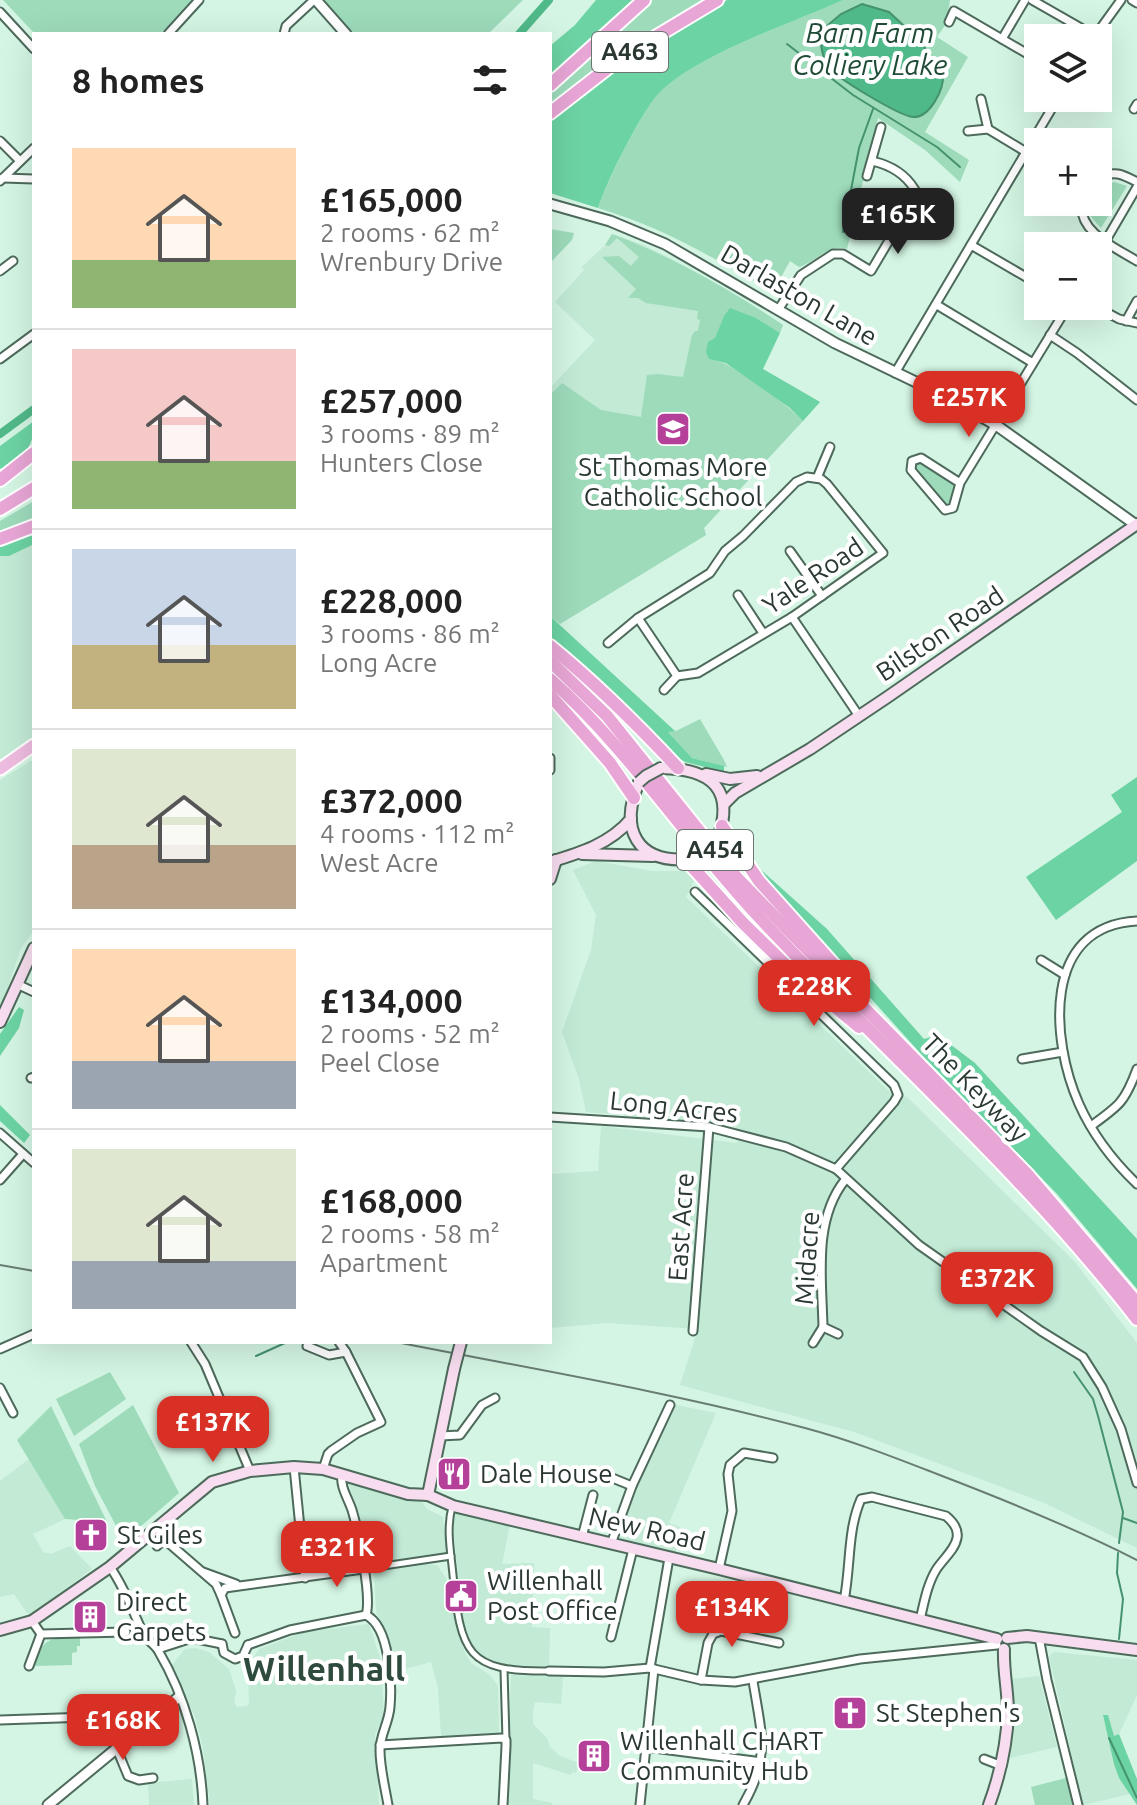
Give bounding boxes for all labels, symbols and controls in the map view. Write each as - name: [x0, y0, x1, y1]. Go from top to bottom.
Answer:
- water label: Barn Farm Colliery Lake: [793, 17, 947, 80]
- map controls: [1024, 24, 1112, 320]
- button: layers: [1024, 24, 1112, 112]
- road number: A463: [592, 32, 668, 72]
- icon: filters: [468, 58, 512, 102]
- text: 8 homes: [72, 61, 205, 99]
- button: +: [1024, 128, 1112, 216]
- icon: home: [136, 180, 232, 276]
- text: £165,000: [320, 180, 463, 218]
- pin: £165K: [842, 188, 954, 256]
- text: £165K: [860, 199, 936, 228]
- text: 2 rooms · 62 m²: [320, 218, 500, 247]
- button: −: [1024, 232, 1112, 320]
- street label: Darlaston Lane: [716, 238, 882, 351]
- text: Wrenbury Drive: [320, 247, 503, 276]
- pin: £257K: [913, 371, 1025, 439]
- icon: home: [136, 381, 232, 477]
- text: £257,000: [320, 381, 463, 419]
- text: £257K: [931, 382, 1007, 411]
- school or university icon: St Thomas More Catholic School: [654, 410, 692, 448]
- text: 3 rooms · 89 m²: [320, 419, 500, 448]
- text: Hunters Close: [320, 448, 483, 477]
- place label: St Thomas More Catholic School: [578, 452, 768, 511]
- street label: Yale Road: [757, 532, 868, 620]
- street label: Bilston Road: [871, 580, 1009, 687]
- icon: home: [136, 581, 232, 677]
- text: £228,000: [320, 581, 463, 619]
- text: 3 rooms · 86 m²: [320, 619, 500, 648]
- text: Long Acre: [320, 648, 437, 677]
- icon: home: [136, 781, 232, 877]
- text: £372,000: [320, 781, 463, 819]
- text: 4 rooms · 112 m²: [320, 819, 515, 848]
- road number: A454: [677, 830, 753, 870]
- text: West Acre: [320, 848, 439, 877]
- pin: £228K: [758, 960, 870, 1028]
- text: £228K: [776, 971, 852, 1000]
- icon: home: [136, 981, 232, 1077]
- text: £134,000: [320, 981, 463, 1019]
- text: 2 rooms · 52 m²: [320, 1019, 500, 1048]
- street label: The Keyway: [917, 1028, 1034, 1148]
- text: Peel Close: [320, 1048, 440, 1077]
- street label: Long Acres: [609, 1085, 740, 1128]
- street label: East Acre: [662, 1172, 699, 1282]
- icon: home: [136, 1181, 232, 1277]
- text: £168,000: [320, 1181, 463, 1219]
- street label: Midacre: [789, 1210, 824, 1306]
- text: 2 rooms · 58 m²: [320, 1219, 500, 1248]
- text: Apartment: [320, 1248, 447, 1277]
- pin: £372K: [941, 1252, 1053, 1320]
- text: £372K: [959, 1263, 1035, 1292]
- pin: £137K: [157, 1396, 269, 1464]
- text: £137K: [175, 1407, 251, 1436]
- restaurant icon: Dale House: [435, 1455, 473, 1493]
- place label: Dale House: [480, 1459, 613, 1488]
- street label: New Road: [586, 1501, 708, 1556]
- church icon: St Giles: [72, 1516, 110, 1554]
- place label: St Giles: [117, 1520, 203, 1549]
- pin: £321K: [281, 1521, 393, 1589]
- text: £321K: [299, 1532, 375, 1561]
- place label: Willenhall Post Office: [487, 1566, 618, 1625]
- public building icon: Willenhall Post Office: [442, 1577, 480, 1615]
- pin: £134K: [676, 1581, 788, 1649]
- place label: Direct Carpets: [116, 1587, 206, 1646]
- text: £134K: [694, 1592, 770, 1621]
- building icon: Direct Carpets: [71, 1598, 109, 1636]
- district label: Willenhall: [243, 1649, 405, 1687]
- pin: £168K: [67, 1694, 179, 1762]
- church icon: St Stephen's: [831, 1694, 869, 1732]
- place label: St Stephen's: [876, 1698, 1020, 1727]
- text: £168K: [85, 1705, 161, 1734]
- place label: Willenhall CHART Community Hub: [620, 1726, 823, 1785]
- building icon: Willenhall CHART Community Hub: [575, 1737, 613, 1775]

